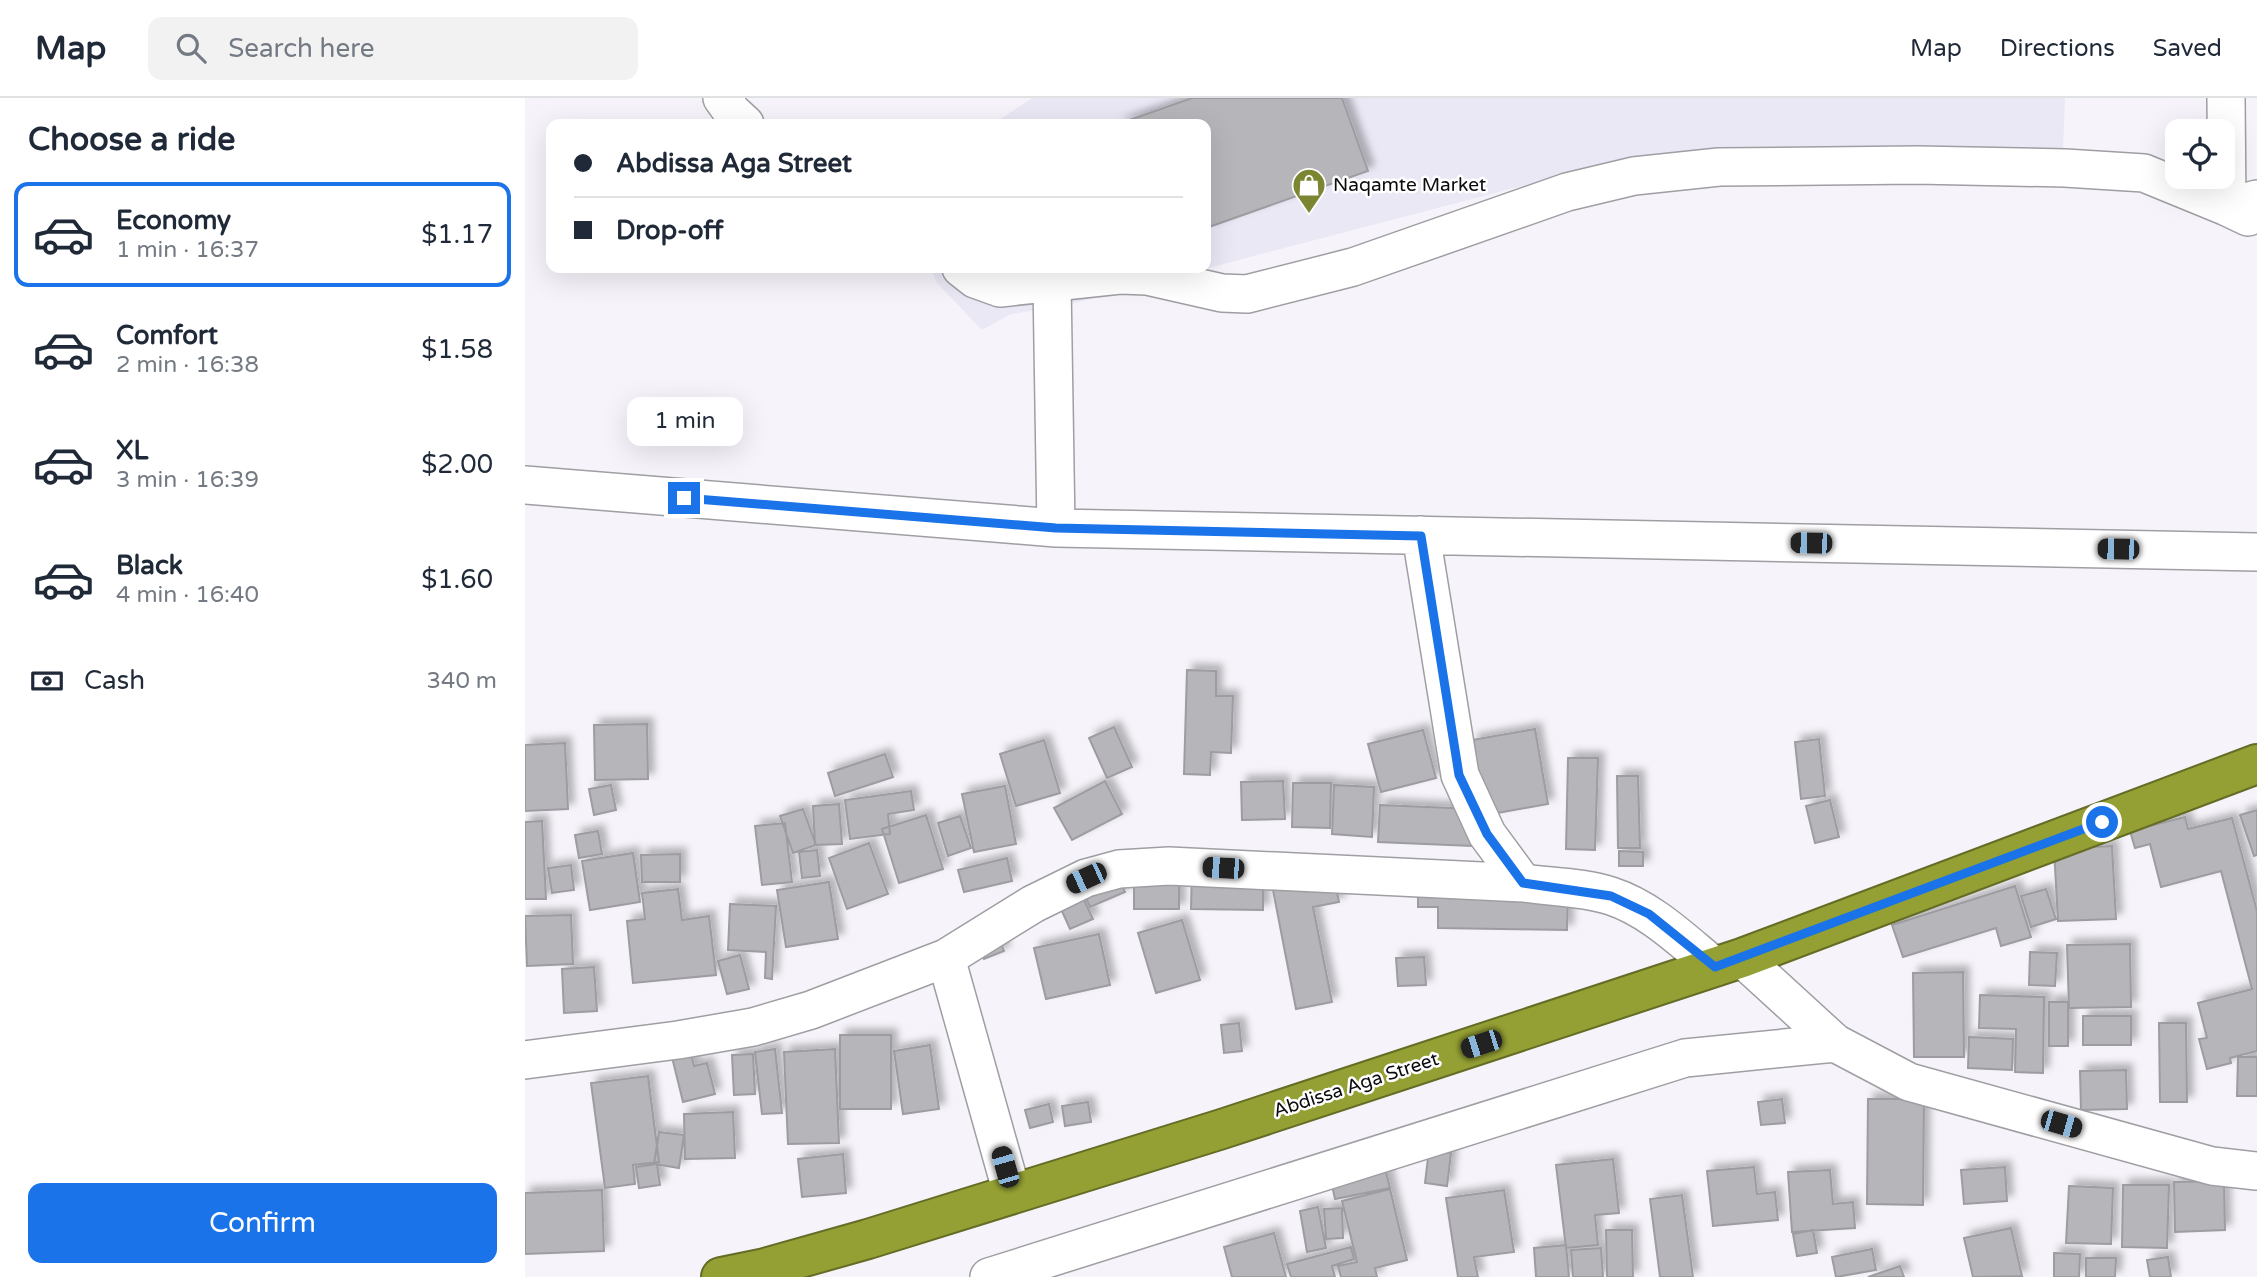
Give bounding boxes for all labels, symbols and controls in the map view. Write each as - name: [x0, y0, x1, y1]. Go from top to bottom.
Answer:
- search box: [148, 17, 638, 80]
- text: Map: [35, 29, 106, 68]
- icon: search: [172, 29, 210, 67]
- text: Search here: [228, 33, 374, 64]
- text: Map: [1910, 34, 1962, 63]
- text: Directions: [2000, 34, 2115, 63]
- text: Saved: [2153, 34, 2222, 63]
- map controls: [2165, 119, 2235, 189]
- button: locate: [2165, 119, 2235, 189]
- text: Choose a ride: [28, 121, 235, 159]
- text: Abdissa Aga Street: [616, 148, 852, 179]
- shop icon: Naqamte Market: [1290, 166, 1328, 215]
- place label: Naqamte Market: [1333, 174, 1486, 196]
- icon: car: [32, 203, 95, 266]
- text: Economy: [116, 205, 231, 236]
- text: Drop-off: [616, 215, 723, 246]
- text: $1.17: [421, 219, 493, 250]
- text: 1 min · 16:37: [116, 236, 259, 264]
- icon: car: [32, 318, 95, 381]
- text: Comfort: [116, 320, 218, 351]
- text: $1.58: [421, 334, 493, 365]
- text: 2 min · 16:38: [116, 351, 259, 379]
- callout: 1 min: [626, 396, 742, 446]
- text: 1 min: [654, 407, 716, 435]
- icon: car: [32, 433, 95, 496]
- text: XL: [116, 435, 148, 466]
- text: $2.00: [421, 449, 493, 480]
- text: 3 min · 16:39: [116, 466, 259, 494]
- route end: [668, 482, 700, 514]
- car: [1790, 532, 1833, 554]
- car: [2097, 538, 2140, 560]
- icon: car: [32, 548, 95, 611]
- text: Black: [116, 550, 183, 581]
- text: $1.60: [421, 564, 493, 595]
- text: 4 min · 16:40: [116, 581, 259, 609]
- icon: cash: [28, 662, 66, 700]
- text: Cash: [84, 665, 145, 696]
- text: 340 m: [427, 667, 497, 695]
- route start: [2086, 806, 2118, 838]
- car: [1202, 856, 1245, 880]
- car: [1063, 860, 1110, 896]
- car: [1458, 1028, 1505, 1060]
- street label: Abdissa Aga Street: [1271, 1048, 1441, 1122]
- car: [2038, 1108, 2085, 1140]
- car: [990, 1144, 1021, 1190]
- button: Confirm: [28, 1183, 497, 1263]

